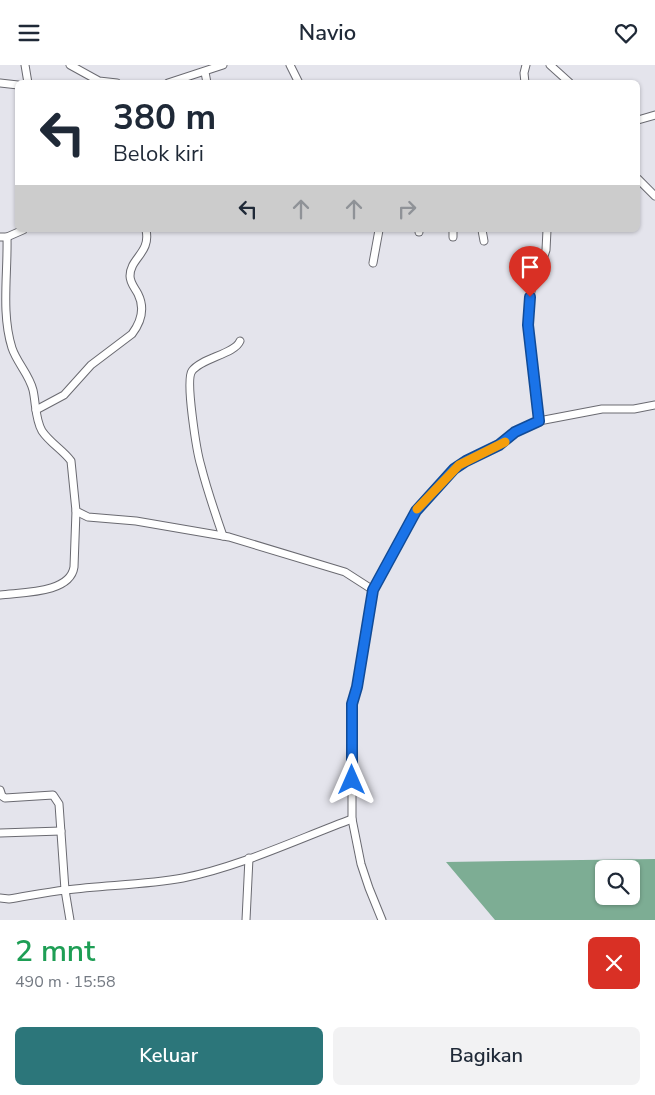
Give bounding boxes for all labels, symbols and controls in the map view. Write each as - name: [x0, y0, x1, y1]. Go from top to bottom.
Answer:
- text: Navio: [299, 18, 356, 48]
- icon: menu: [15, 19, 43, 47]
- icon: heart: [612, 19, 640, 47]
- text: 380 m: [113, 94, 216, 141]
- icon: left: [30, 100, 95, 165]
- text: Belok kiri: [113, 139, 204, 169]
- icon: left: [234, 195, 262, 223]
- icon: ahead: [287, 195, 315, 223]
- icon: ahead: [340, 195, 368, 223]
- icon: right: [393, 195, 421, 223]
- pin: [509, 246, 551, 297]
- icon: arrive: [516, 253, 544, 281]
- position arrow: [325, 753, 377, 805]
- map controls: [595, 860, 640, 905]
- button: search: [595, 860, 640, 905]
- text: 2 mnt: [15, 931, 95, 972]
- button: close: [588, 937, 640, 989]
- text: 490 m · 15:58: [15, 971, 116, 993]
- button: Keluar: [15, 1027, 323, 1085]
- button: Bagikan: [333, 1027, 640, 1085]

